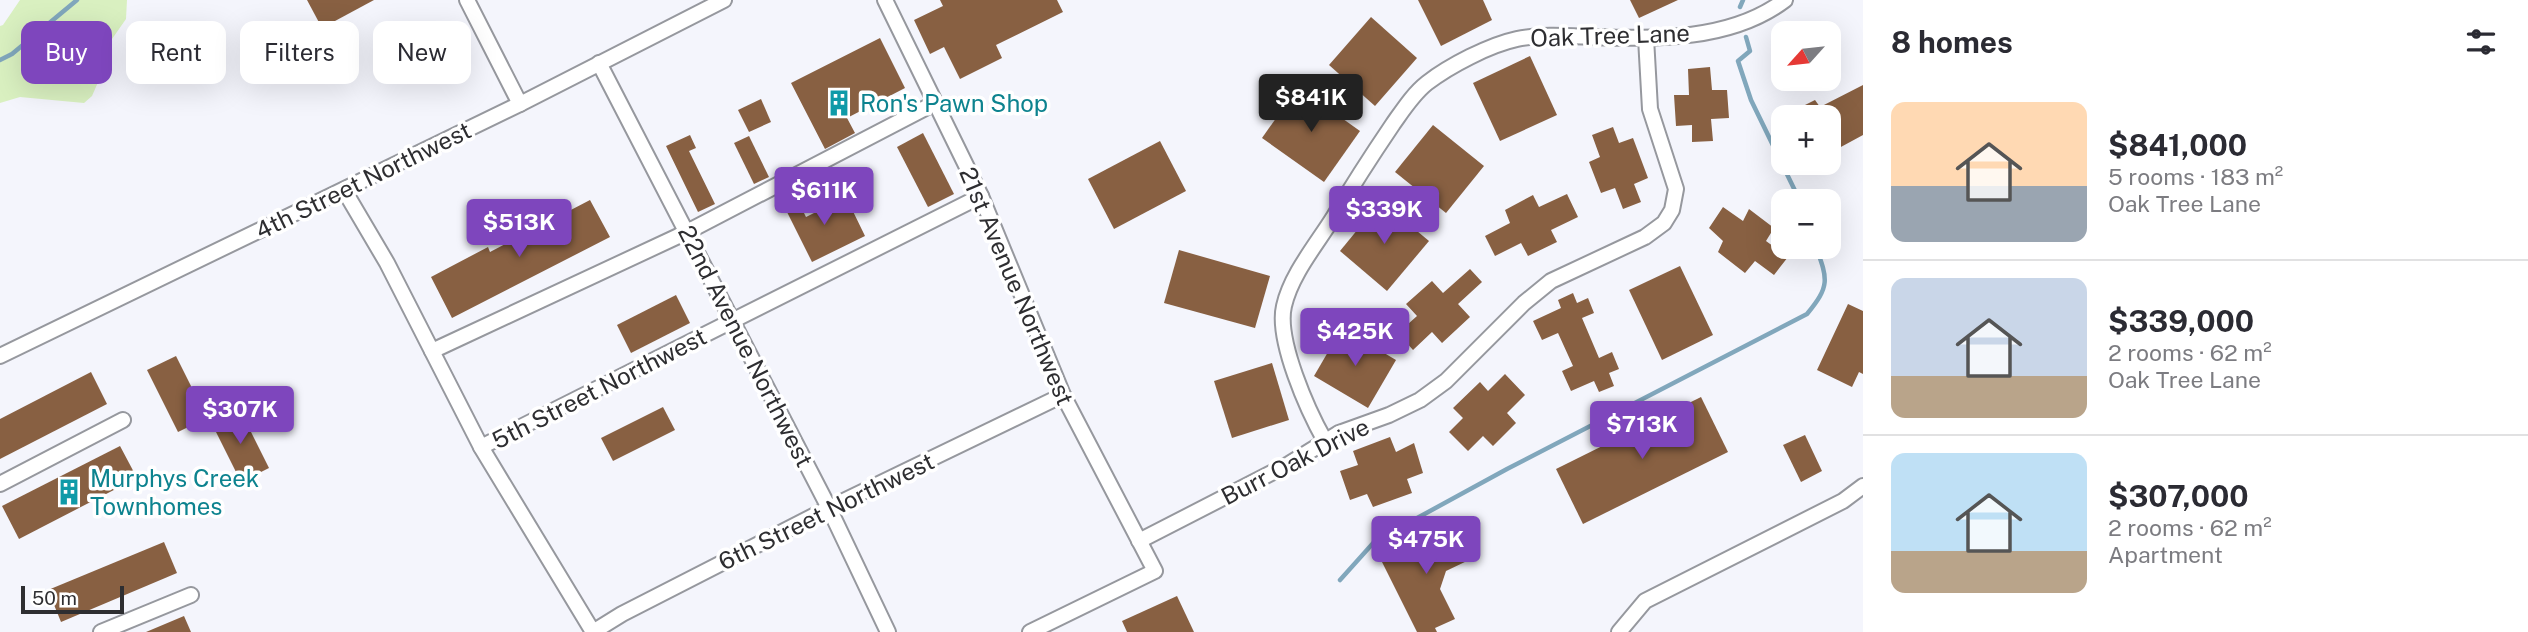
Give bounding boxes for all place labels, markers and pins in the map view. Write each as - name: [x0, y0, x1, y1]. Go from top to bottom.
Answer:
- pin: $841K: [1262, 74, 1360, 134]
- building icon: Ron's Pawn Shop: [824, 88, 854, 118]
- place label: Ron's Pawn Shop: [860, 89, 1048, 117]
- pin: $611K: [775, 168, 873, 227]
- pin: $339K: [1335, 187, 1433, 246]
- pin: $513K: [470, 200, 568, 259]
- pin: $425K: [1306, 308, 1404, 368]
- pin: $307K: [191, 386, 289, 446]
- pin: $713K: [1593, 402, 1691, 461]
- place label: Murphys Creek Townhomes: [90, 464, 259, 520]
- building icon: Murphys Creek Townhomes: [54, 477, 84, 507]
- pin: $475K: [1377, 516, 1475, 576]

